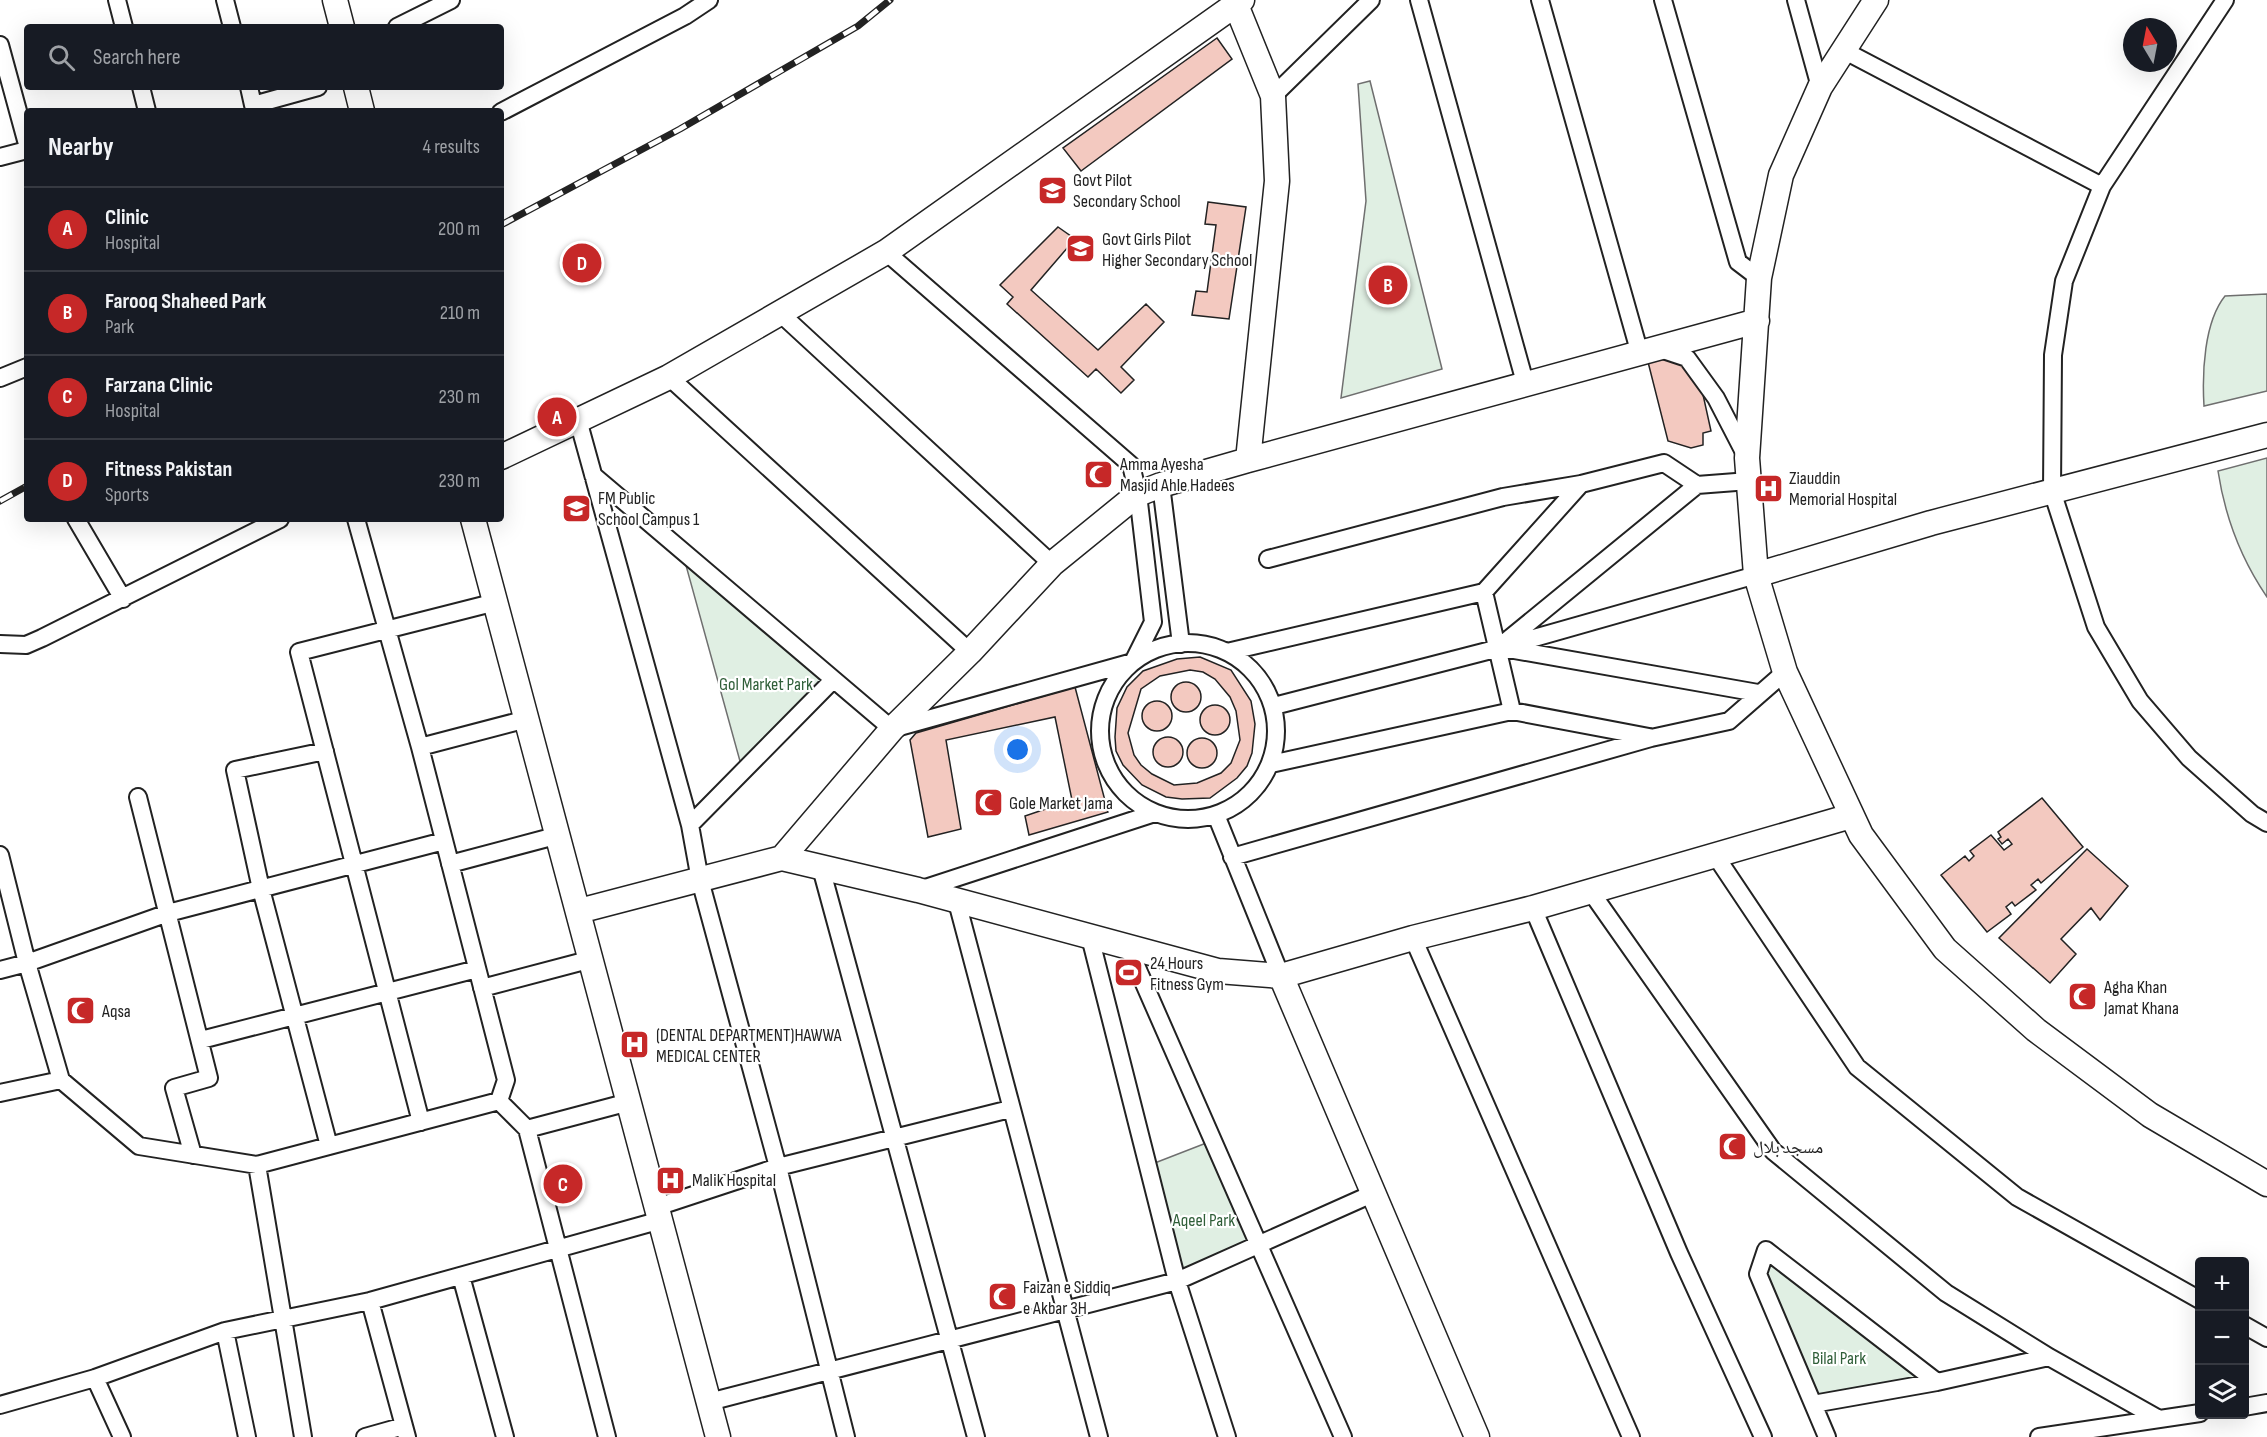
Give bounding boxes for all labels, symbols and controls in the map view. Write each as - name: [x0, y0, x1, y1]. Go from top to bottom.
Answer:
- north arrow: [2123, 18, 2177, 72]
- search box: [24, 24, 504, 90]
- icon: search: [45, 41, 78, 74]
- text: Search here: [93, 44, 180, 71]
- text: Nearby: [48, 132, 114, 163]
- text: 4 results: [423, 135, 480, 159]
- place label: Govt Pilot Secondary School: [1073, 170, 1181, 212]
- school or university icon: Govt Pilot Secondary School: [1036, 174, 1068, 206]
- text: Clinic: [105, 204, 149, 231]
- text: A: [63, 217, 72, 241]
- text: 200 m: [438, 217, 480, 241]
- place label: Govt Girls Pilot Higher Secondary School: [1102, 229, 1252, 271]
- text: Hospital: [105, 231, 160, 255]
- school or university icon: Govt Girls Pilot Higher Secondary School: [1065, 233, 1097, 265]
- pin: D: [562, 240, 602, 286]
- pin: B: [1368, 262, 1408, 308]
- text: Farooq Shaheed Park: [105, 288, 266, 315]
- text: B: [63, 301, 72, 325]
- text: 210 m: [440, 301, 480, 325]
- text: Park: [105, 315, 134, 339]
- text: Farzana Clinic: [105, 372, 213, 399]
- text: C: [62, 385, 73, 409]
- text: 230 m: [438, 385, 480, 409]
- pin: A: [538, 394, 576, 440]
- text: Hospital: [105, 399, 160, 423]
- place label: Amma Ayesha Masjid Ahle Hadees: [1119, 454, 1235, 496]
- text: Fitness Pakistan: [105, 456, 232, 483]
- mosque icon: Amma Ayesha Masjid Ahle Hadees: [1083, 458, 1115, 490]
- place label: Ziauddin Memorial Hospital: [1789, 468, 1897, 510]
- text: D: [62, 469, 73, 493]
- text: 230 m: [438, 469, 480, 493]
- hospital icon: Ziauddin Memorial Hospital: [1752, 472, 1784, 504]
- text: Sports: [105, 483, 149, 507]
- place label: FM Public School Campus 1: [598, 488, 700, 530]
- school or university icon: FM Public School Campus 1: [561, 492, 593, 524]
- park label: Gol Market Park: [719, 674, 813, 695]
- your location: [1003, 735, 1032, 764]
- mosque icon: Gole Market Jama: [972, 787, 1004, 819]
- place label: Gole Market Jama: [1009, 793, 1113, 814]
- place label: 24 Hours Fitness Gym: [1150, 953, 1224, 995]
- sports icon: 24 Hours Fitness Gym: [1113, 957, 1145, 989]
- place label: Agha Khan Jamat Khana: [2103, 977, 2179, 1019]
- mosque icon: Agha Khan Jamat Khana: [2067, 981, 2099, 1013]
- mosque icon: Aqsa: [65, 995, 97, 1027]
- place label: Aqsa: [101, 1001, 131, 1022]
- place label: (DENTAL DEPARTMENT)HAWWA MEDICAL CENTER: [656, 1025, 842, 1067]
- hospital icon: (DENTAL DEPARTMENT)HAWWA MEDICAL CENTER: [619, 1029, 651, 1061]
- mosque icon: مسجد بلال: [1716, 1131, 1748, 1163]
- place label: مسجد بلال: [1753, 1137, 1823, 1158]
- pin: C: [544, 1162, 582, 1206]
- hospital icon: Malik Hospital: [655, 1164, 687, 1196]
- place label: Malik Hospital: [692, 1170, 776, 1191]
- park label: Aqeel Park: [1172, 1210, 1235, 1231]
- map controls: [2195, 1257, 2249, 1419]
- button: +: [2195, 1257, 2249, 1311]
- place label: Faizan e Siddiq e Akbar 3H: [1023, 1277, 1111, 1319]
- mosque icon: Faizan e Siddiq e Akbar 3H: [986, 1281, 1018, 1313]
- button: −: [2195, 1311, 2249, 1365]
- park label: Bilal Park: [1812, 1348, 1866, 1369]
- button: layers: [2195, 1365, 2249, 1419]

